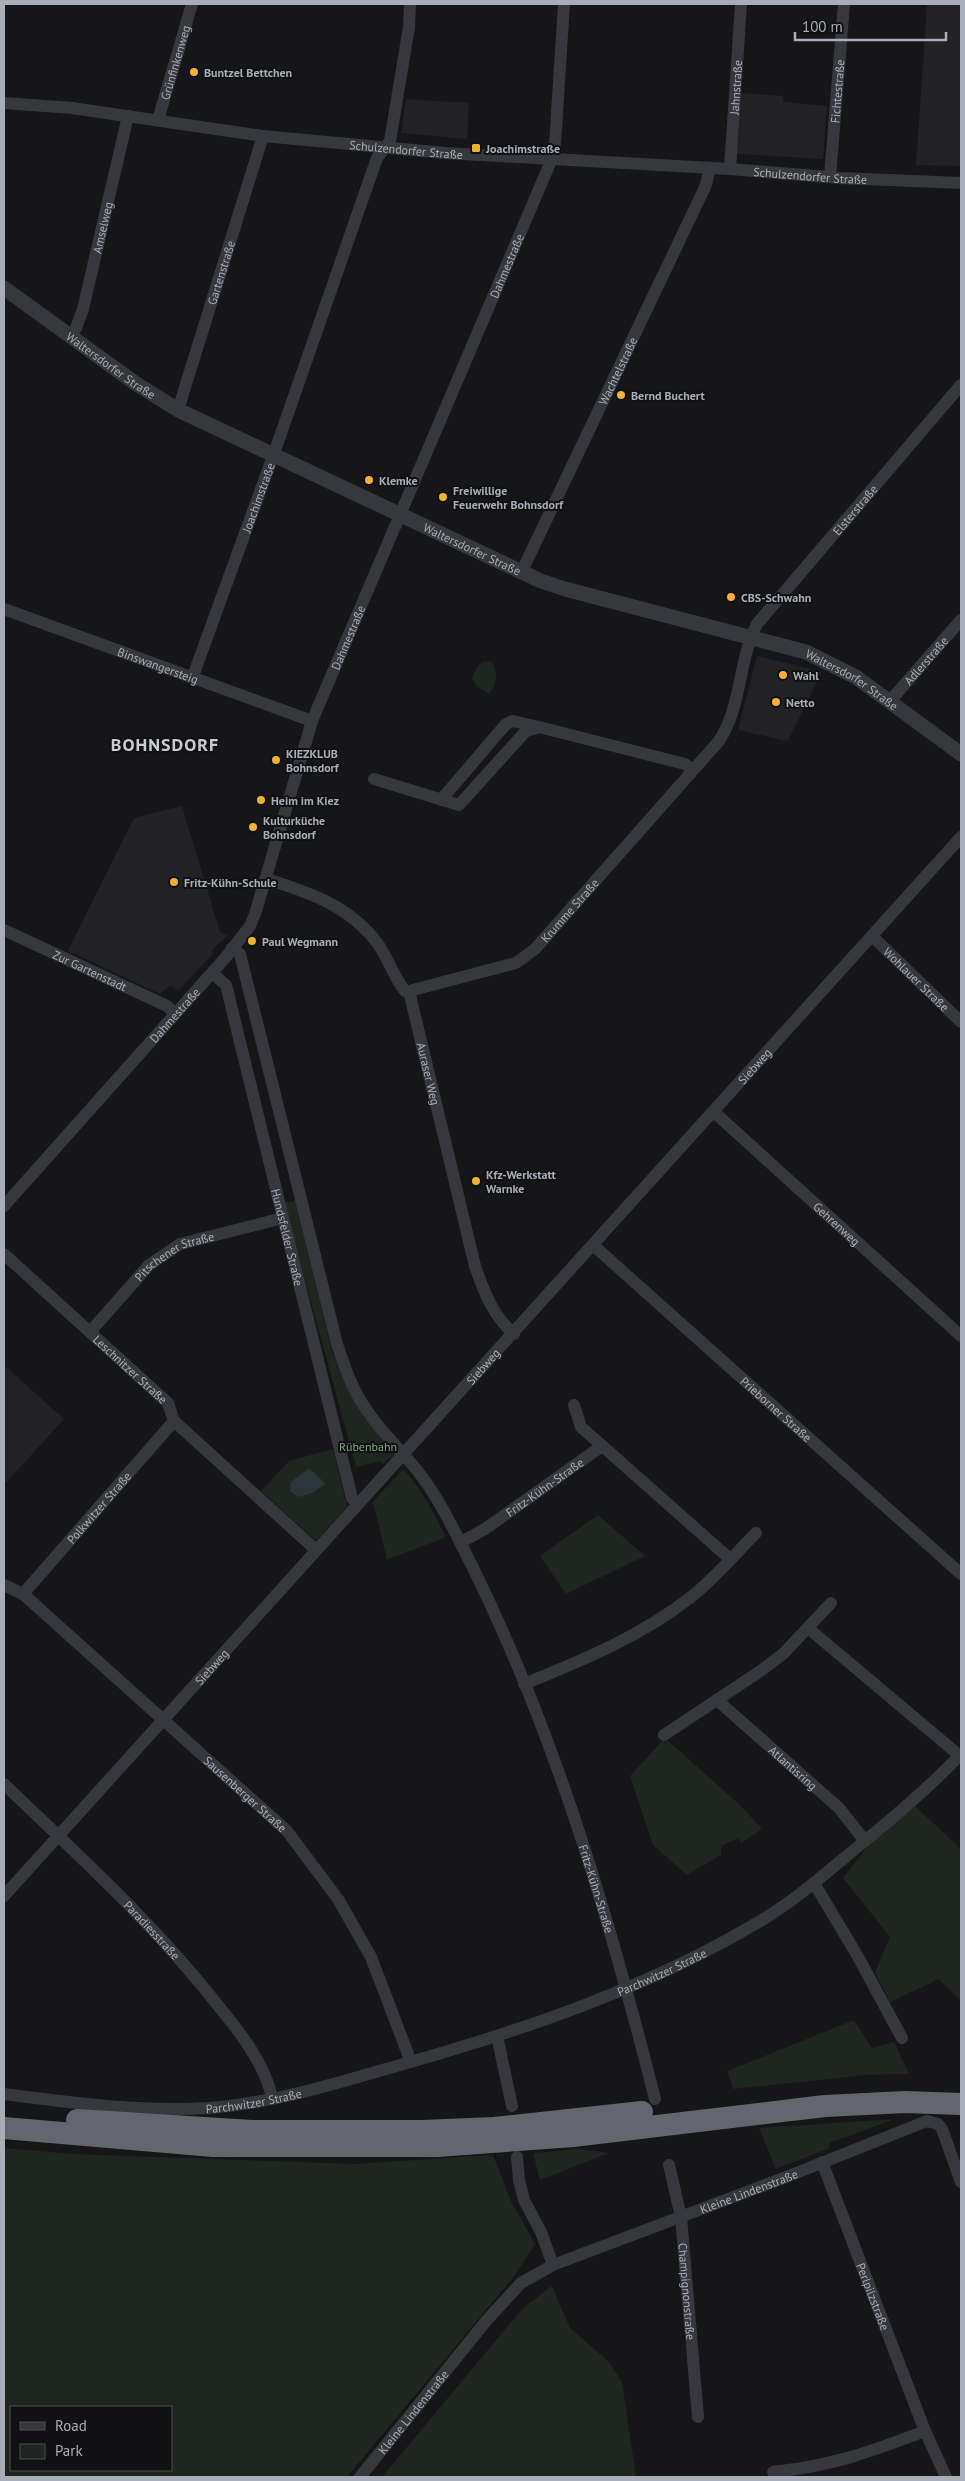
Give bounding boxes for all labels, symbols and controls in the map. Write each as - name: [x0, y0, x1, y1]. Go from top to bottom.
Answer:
- scale bar: [795, 10, 946, 42]
- text: 100 m: [802, 17, 843, 36]
- street label: Grünfinkenweg: [157, 23, 193, 101]
- street label: Jahnstraße: [726, 59, 745, 116]
- street label: Fichtestraße: [827, 59, 847, 124]
- place label: Buntzel Bettchen: [204, 65, 292, 80]
- marker: Buntzel Bettchen: [188, 66, 200, 78]
- street label: Schulzendorfer Straße: [349, 137, 463, 161]
- place label: Joachimstraße: [485, 141, 560, 156]
- marker: Joachimstraße: [470, 142, 482, 154]
- street label: Schulzendorfer Straße: [753, 163, 867, 187]
- street label: Amselweg: [89, 200, 115, 255]
- street label: Dahmestraße: [486, 231, 527, 300]
- street label: Gartenstraße: [204, 238, 238, 307]
- street label: Waltersdorfer Straße: [64, 328, 159, 402]
- street label: Wachtelstraße: [595, 334, 640, 407]
- place label: Bernd Buchert: [631, 388, 705, 403]
- marker: Bernd Buchert: [615, 389, 627, 401]
- street label: Joachimstraße: [238, 460, 277, 535]
- place label: Klemke: [379, 473, 418, 488]
- marker: Klemke: [363, 474, 375, 486]
- street label: Elsterstraße: [829, 481, 880, 538]
- place label: Freiwillige Feuerwehr Bohnsdorf: [453, 483, 564, 512]
- marker: Freiwillige Feuerwehr Bohnsdorf: [437, 491, 449, 503]
- street label: Waltersdorfer Straße: [421, 519, 524, 578]
- place label: CBS-Schwahn: [741, 590, 811, 605]
- marker: CBS-Schwahn: [725, 591, 737, 603]
- street label: Dahmestraße: [327, 603, 368, 672]
- street label: Adlerstraße: [900, 633, 951, 688]
- street label: Binswangersteig: [116, 644, 200, 687]
- street label: Waltersdorfer Straße: [803, 646, 901, 713]
- place label: Wahl: [793, 668, 819, 683]
- marker: Wahl: [777, 669, 789, 681]
- place label: Netto: [786, 695, 815, 710]
- marker: Netto: [770, 696, 782, 708]
- district label: BOHNSDORF: [111, 733, 219, 756]
- place label: KIEZKLUB Bohnsdorf: [286, 746, 340, 775]
- marker: KIEZKLUB Bohnsdorf: [270, 754, 282, 766]
- place label: Heim im Kiez: [271, 793, 339, 808]
- marker: Heim im Kiez: [255, 794, 267, 806]
- place label: Kulturküche Bohnsdorf: [263, 813, 325, 842]
- marker: Kulturküche Bohnsdorf: [247, 821, 259, 833]
- place label: Fritz-Kühn-Schule: [184, 875, 277, 890]
- street label: Krumme Straße: [537, 875, 601, 945]
- marker: Fritz-Kühn-Schule: [168, 876, 180, 888]
- place label: Paul Wegmann: [262, 934, 338, 949]
- marker: Paul Wegmann: [246, 935, 258, 947]
- street label: Wohlauer Straße: [881, 944, 953, 1014]
- street label: Zur Gartenstadt: [51, 946, 130, 994]
- street label: Dahmestraße: [146, 984, 203, 1046]
- street label: Auraser Weg: [414, 1041, 444, 1106]
- street label: Siebweg: [734, 1045, 774, 1087]
- place label: Kfz-Werkstatt Warnke: [486, 1167, 557, 1196]
- marker: Kfz-Werkstatt Warnke: [470, 1175, 482, 1187]
- street label: Hundsfelder Straße: [269, 1187, 307, 1287]
- street label: Gehrenweg: [810, 1198, 863, 1249]
- street label: Pitschener Straße: [131, 1228, 216, 1284]
- street label: Leschnitzer Straße: [90, 1332, 171, 1406]
- street label: Siebweg: [463, 1345, 503, 1387]
- street label: Prieborner Straße: [738, 1373, 815, 1445]
- park label: Rübenbahn: [339, 1439, 397, 1454]
- street label: Fritz-Kühn-Straße: [503, 1454, 586, 1520]
- street label: Polkwitzer Straße: [63, 1468, 134, 1546]
- street label: Siebweg: [191, 1646, 231, 1688]
- street label: Atlantisring: [766, 1742, 821, 1793]
- street label: Sausenberger Straße: [201, 1752, 290, 1835]
- street label: Fritz-Kühn-Straße: [576, 1842, 617, 1935]
- street label: Paradiesstraße: [121, 1897, 184, 1963]
- street label: Parchwitzer Straße: [615, 1945, 709, 1999]
- street label: Parchwitzer Straße: [205, 2085, 303, 2116]
- street label: Kleine Lindenstraße: [697, 2166, 800, 2216]
- street label: Champignonstraße: [676, 2242, 699, 2340]
- street label: Perlpilzstraße: [854, 2261, 893, 2332]
- street label: Kleine Lindenstraße: [374, 2367, 451, 2457]
- legend: [10, 2406, 172, 2471]
- text: Road: [55, 2416, 87, 2435]
- text: Park: [55, 2441, 83, 2460]

